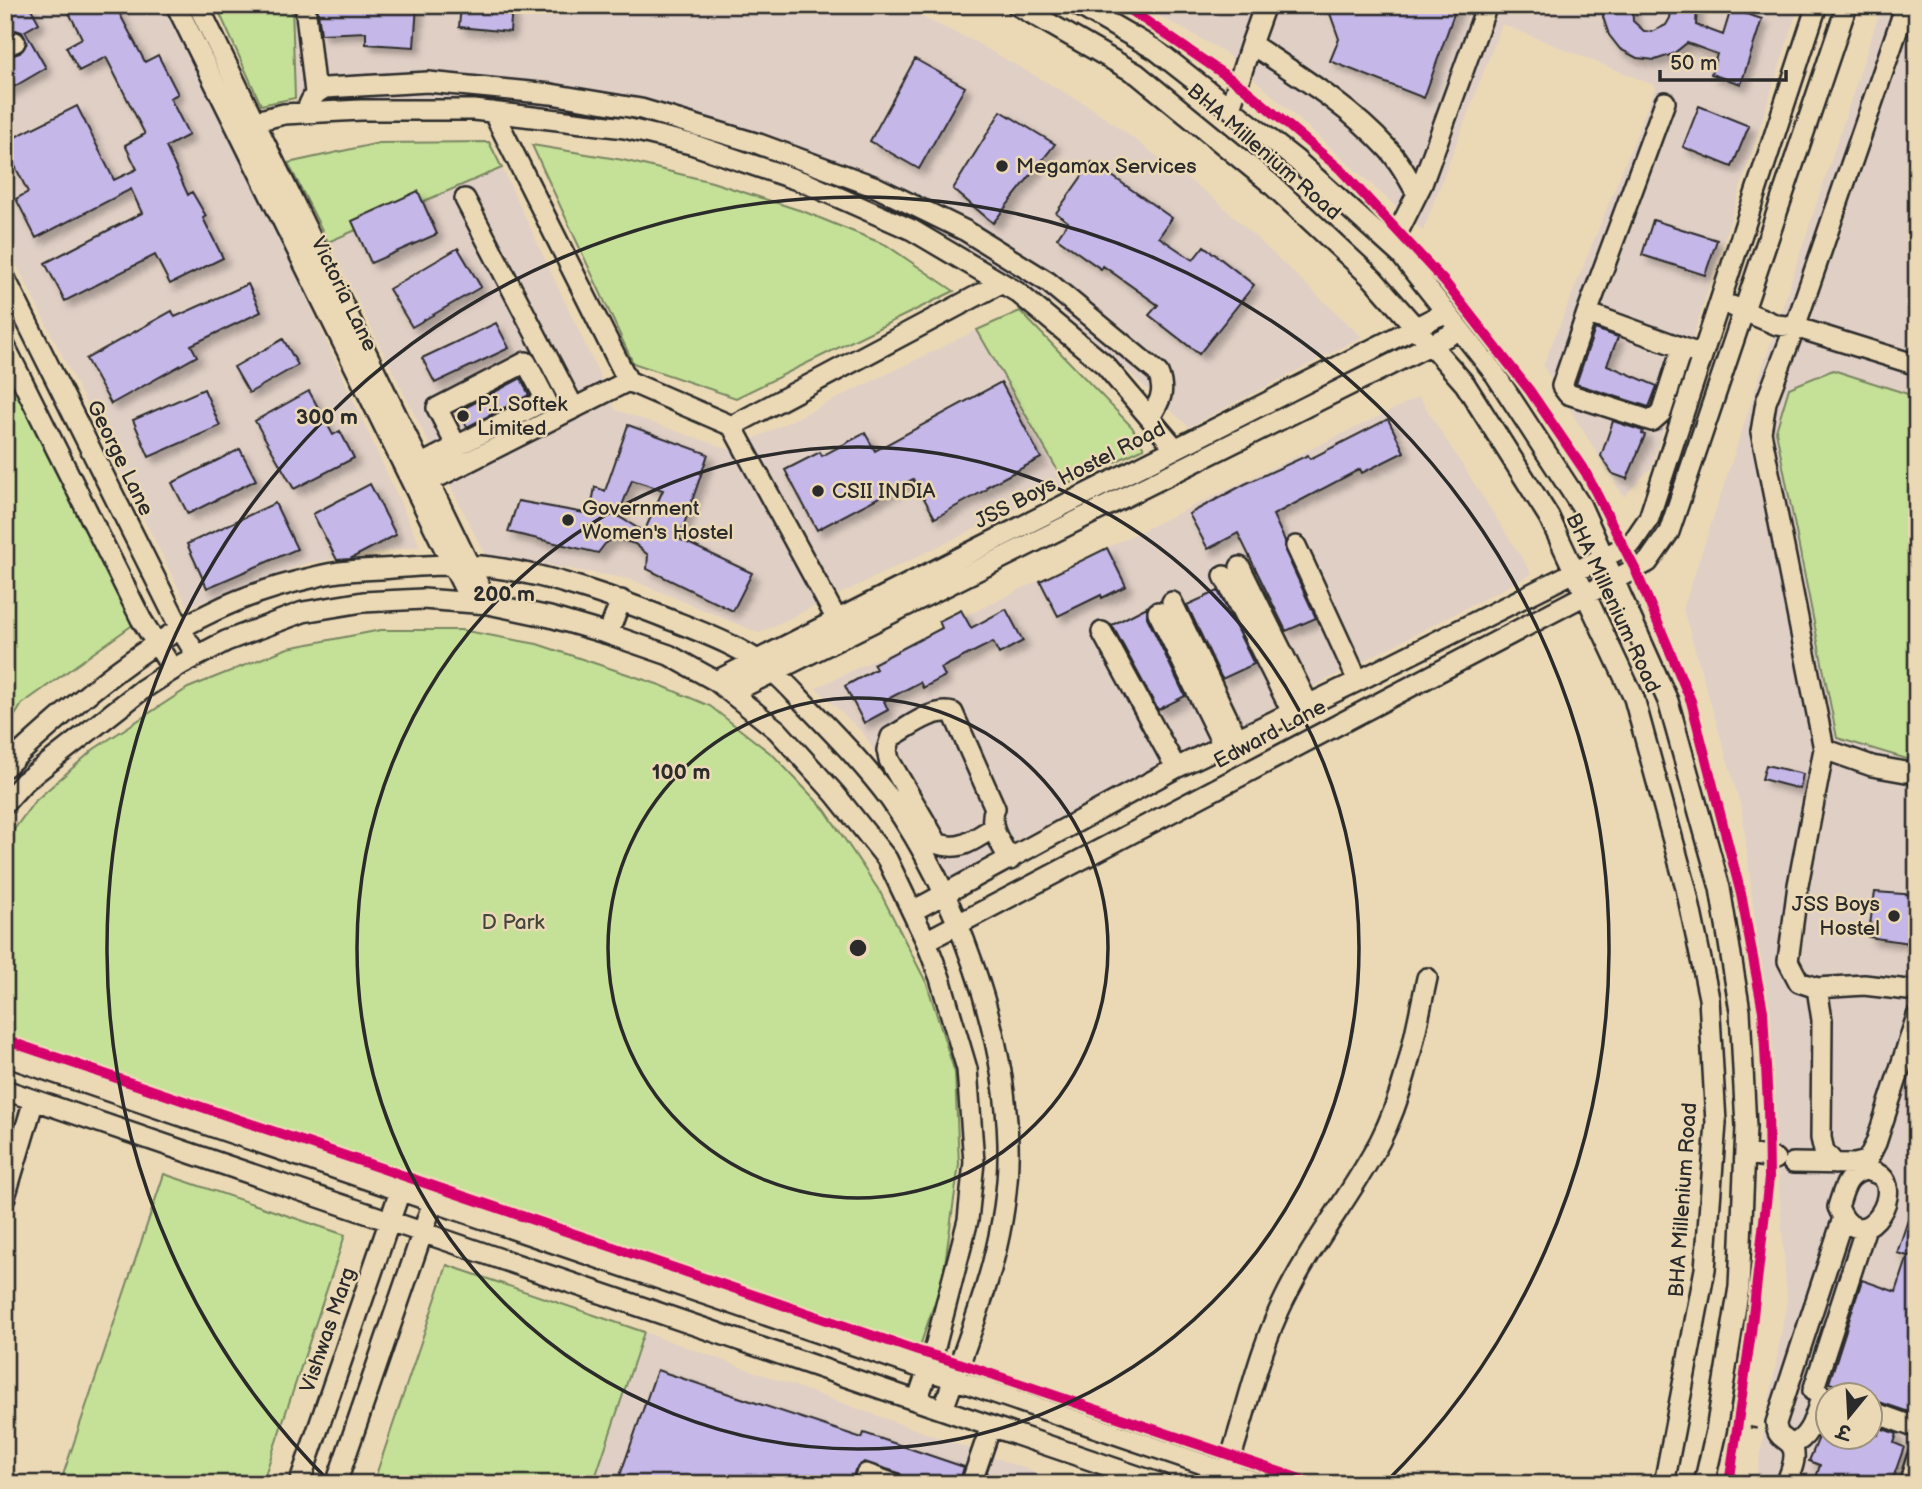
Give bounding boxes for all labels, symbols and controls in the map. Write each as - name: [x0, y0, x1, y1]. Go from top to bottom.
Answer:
- scale bar: [1660, 38, 1786, 82]
- text: 50 m: [1670, 51, 1717, 76]
- street label: BHA Millenium Road: [1182, 79, 1346, 225]
- place label: Megamax Services: [1016, 154, 1197, 179]
- marker: Megamax Services: [994, 158, 1010, 174]
- street label: Victoria Lane: [305, 233, 383, 355]
- place label: P.I. Softek Limited: [477, 392, 568, 441]
- street label: George Lane: [81, 396, 159, 520]
- text: 300 m: [296, 405, 358, 430]
- marker: P.I. Softek Limited: [455, 408, 471, 424]
- street label: JSS Boys Hostel Road: [970, 416, 1170, 534]
- place label: CSII INDIA: [832, 479, 935, 504]
- marker: CSII INDIA: [810, 483, 826, 499]
- place label: Government Women's Hostel: [582, 496, 733, 545]
- street label: BHA Millenium Road: [1560, 509, 1666, 697]
- marker: Government Women's Hostel: [560, 512, 576, 528]
- text: 200 m: [473, 582, 535, 607]
- street label: Edward Lane: [1210, 694, 1330, 774]
- text: 100 m: [652, 760, 710, 785]
- place label: JSS Boys Hostel: [1792, 892, 1880, 941]
- marker: JSS Boys Hostel: [1886, 908, 1902, 924]
- park label: D Park: [481, 910, 545, 935]
- centre of rings: [846, 936, 870, 960]
- street label: BHA Millenium Road: [1664, 1102, 1702, 1298]
- street label: Vishwas Marg: [295, 1264, 361, 1396]
- north arrow: [1814, 1380, 1884, 1450]
- text: उ: [1832, 1417, 1856, 1444]

